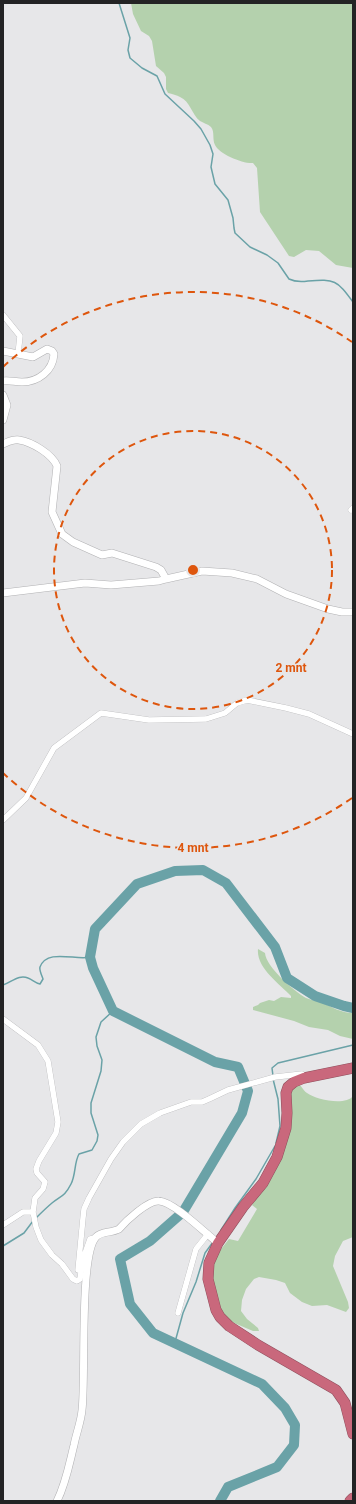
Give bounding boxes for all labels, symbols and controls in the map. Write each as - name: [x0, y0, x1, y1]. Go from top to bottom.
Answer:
- centre of rings: [186, 563, 200, 577]
- text: 2 mnt: [275, 661, 307, 675]
- text: 4 mnt: [177, 841, 209, 855]

